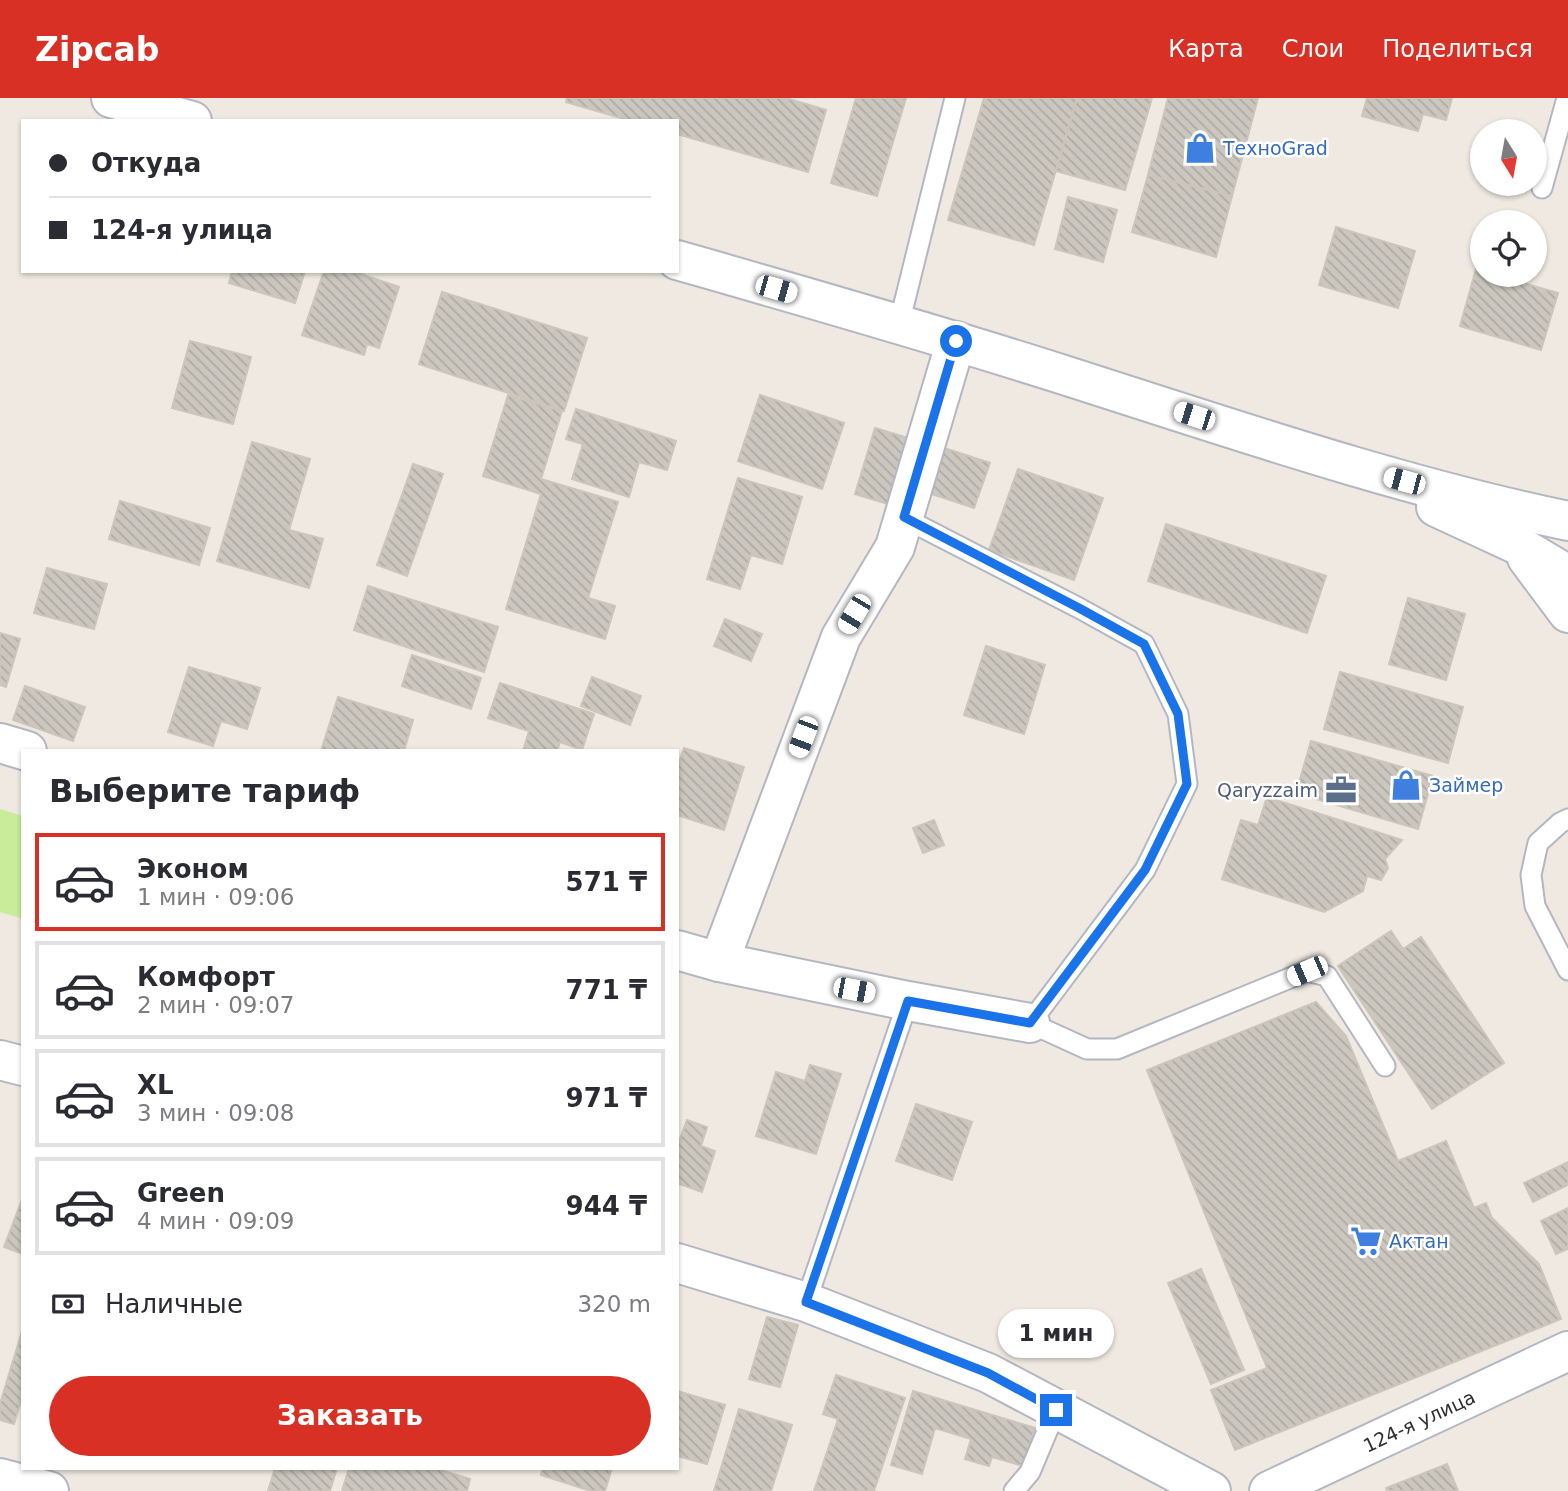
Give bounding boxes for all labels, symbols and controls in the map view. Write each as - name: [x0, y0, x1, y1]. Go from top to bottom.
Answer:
- text: Zipcab: [35, 30, 159, 69]
- text: Карта: [1168, 35, 1244, 63]
- text: Слои: [1282, 35, 1344, 63]
- text: Поделиться: [1382, 35, 1533, 63]
- north arrow: [1470, 119, 1547, 196]
- map controls: [1470, 119, 1547, 287]
- shop icon: ТехноGrad: [1183, 131, 1217, 165]
- place label: ТехноGrad: [1222, 137, 1328, 159]
- text: Откуда: [91, 148, 201, 178]
- button: locate: [1470, 210, 1547, 287]
- text: 124-я улица: [91, 215, 273, 245]
- car: [753, 273, 800, 305]
- route start: [940, 325, 972, 357]
- car: [1171, 400, 1218, 432]
- car: [1381, 465, 1428, 497]
- car: [835, 591, 874, 637]
- car: [786, 714, 821, 760]
- shop icon: Займер: [1389, 768, 1423, 802]
- text: Выберите тариф: [49, 772, 360, 810]
- office icon: Qaryzzaim: [1324, 773, 1358, 807]
- place label: Займер: [1429, 774, 1503, 796]
- place label: Qaryzzaim: [1217, 779, 1318, 801]
- icon: car: [53, 851, 116, 914]
- text: Эконом: [137, 854, 249, 884]
- text: 571 ₸: [566, 867, 647, 897]
- text: 1 мин · 09:06: [137, 884, 295, 910]
- car: [1284, 953, 1331, 989]
- icon: car: [53, 959, 116, 1022]
- text: Комфорт: [137, 962, 275, 992]
- text: 771 ₸: [566, 975, 647, 1005]
- car: [832, 976, 877, 1004]
- text: 2 мин · 09:07: [137, 992, 295, 1018]
- icon: car: [53, 1067, 116, 1130]
- text: XL: [137, 1070, 174, 1100]
- text: 971 ₸: [566, 1083, 647, 1113]
- text: 3 мин · 09:08: [137, 1100, 295, 1126]
- icon: car: [53, 1175, 116, 1238]
- text: Green: [137, 1178, 225, 1208]
- text: 944 ₸: [566, 1191, 647, 1221]
- text: 4 мин · 09:09: [137, 1208, 295, 1234]
- supermarket icon: Актан: [1349, 1224, 1383, 1258]
- place label: Актан: [1389, 1230, 1449, 1252]
- icon: cash: [49, 1285, 87, 1323]
- text: Наличные: [105, 1289, 243, 1319]
- text: 320 m: [577, 1291, 651, 1317]
- callout: 1 мин: [998, 1308, 1114, 1358]
- text: 1 мин: [1019, 1320, 1093, 1346]
- button: Заказать: [49, 1376, 651, 1456]
- street label: 124-я улица: [1360, 1385, 1478, 1457]
- route end: [1040, 1394, 1072, 1426]

